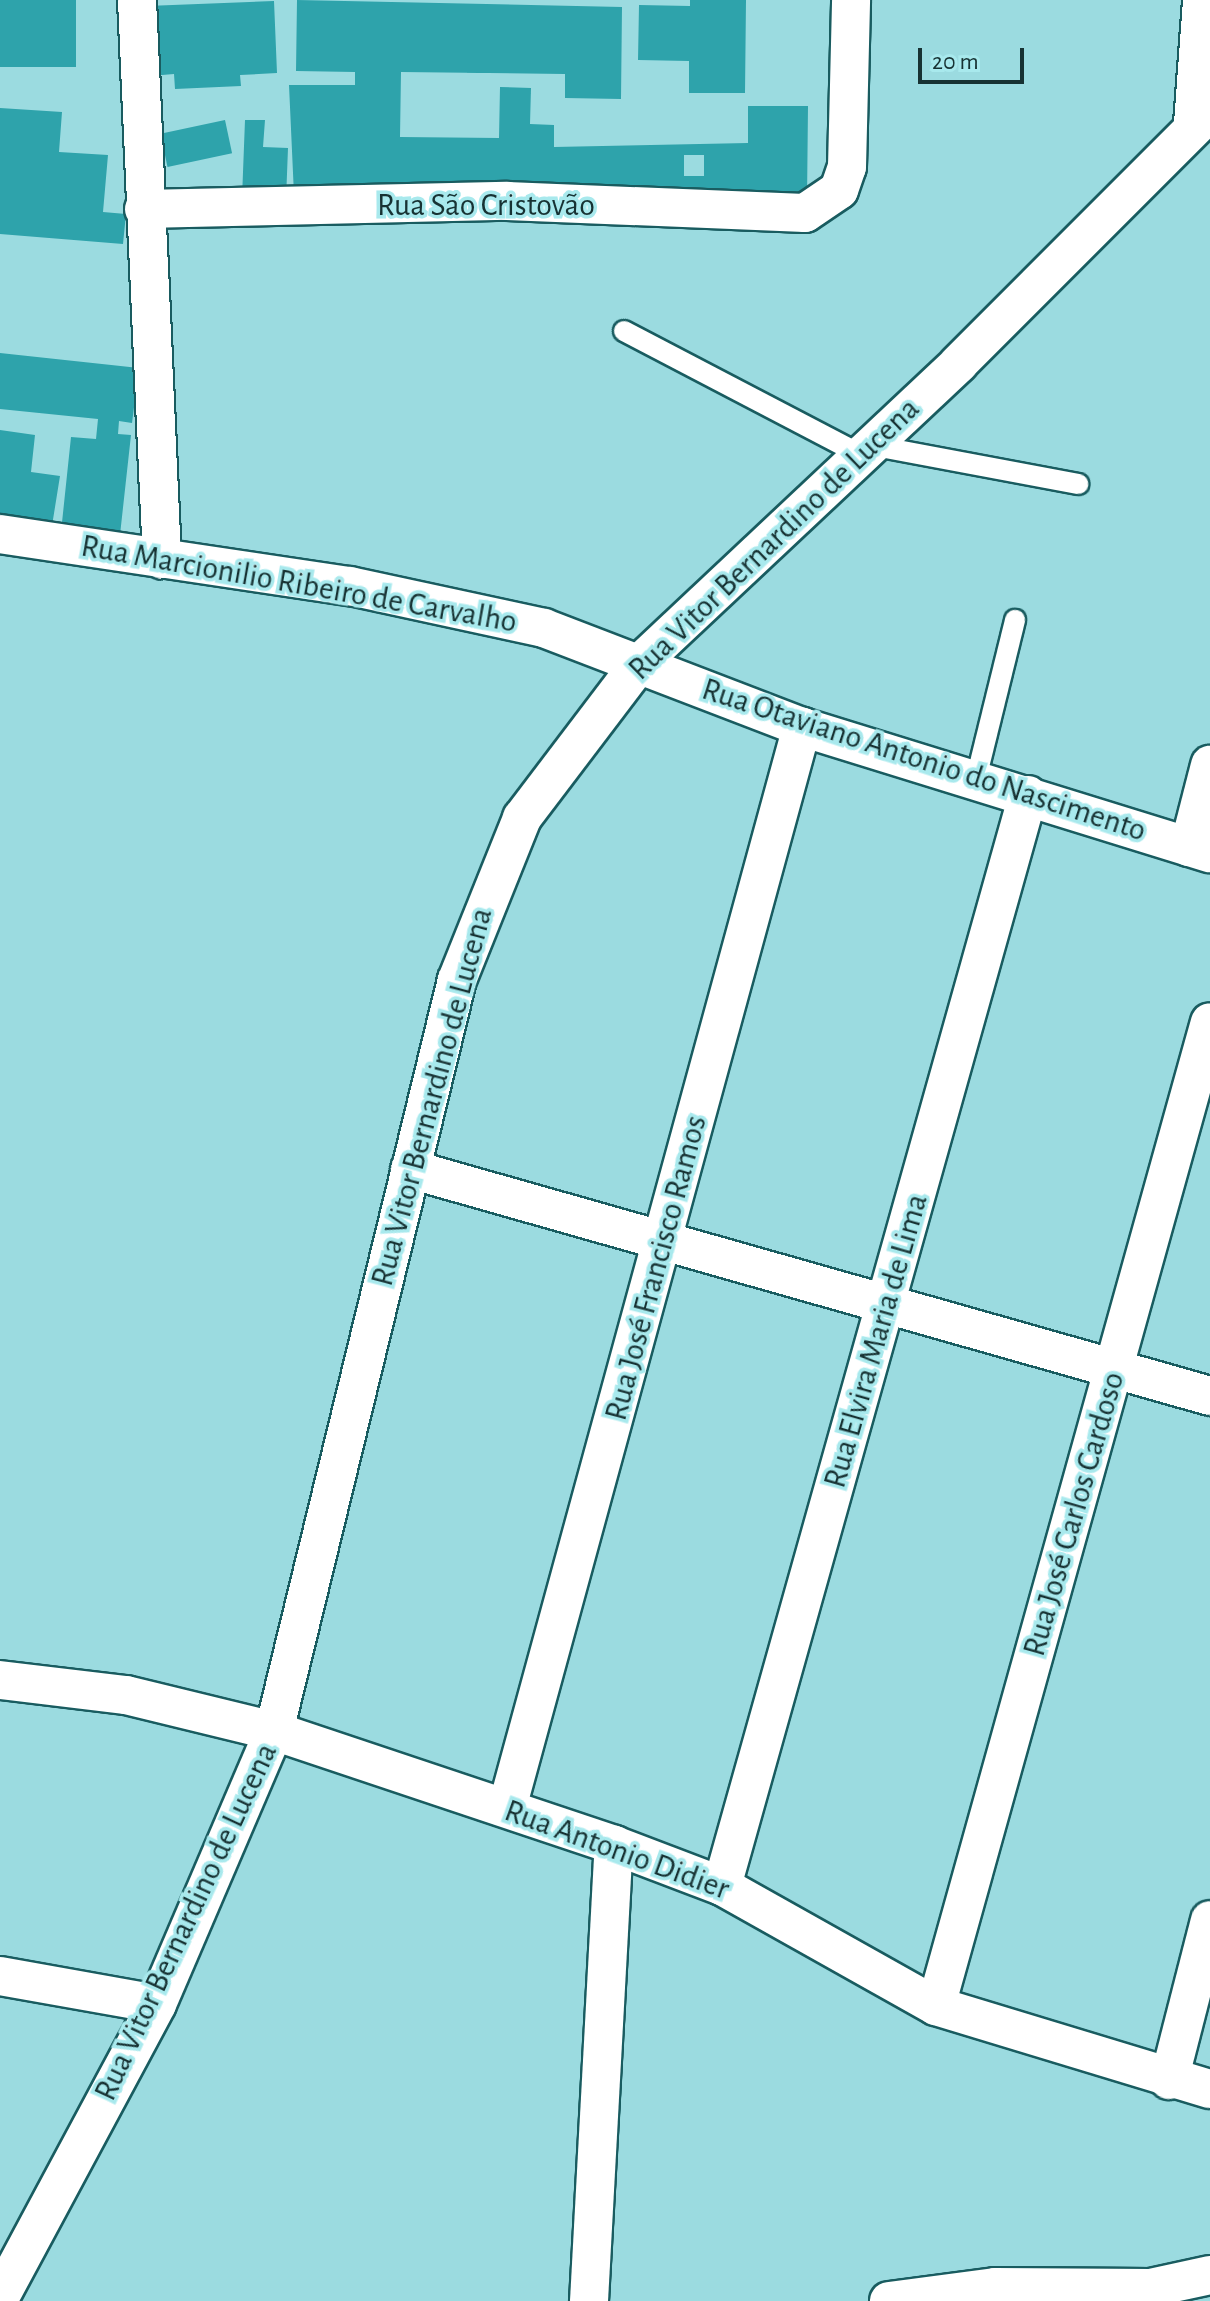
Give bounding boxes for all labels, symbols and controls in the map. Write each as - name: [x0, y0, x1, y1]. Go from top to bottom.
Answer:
- scale bar: [922, 32, 1028, 82]
- text: 20 m: [932, 50, 979, 74]
- street label: Rua São Cristovão: [377, 186, 595, 224]
- street label: Rua Vitor Bernardino de Lucena: [621, 390, 927, 688]
- street label: Rua Marcionilio Ribeiro de Carvalho: [78, 527, 520, 641]
- street label: Rua Otaviano Antonio do Nascimento: [697, 670, 1151, 850]
- street label: Rua Vitor Bernardino de Lucena: [363, 904, 501, 1290]
- street label: Rua José Francisco Ramos: [597, 1111, 715, 1425]
- street label: Rua Elvira Maria de Lima: [816, 1190, 936, 1492]
- street label: Rua José Carlos Cardoso: [1015, 1367, 1133, 1661]
- street label: Rua Vitor Bernardino de Lucena: [86, 1737, 286, 2107]
- street label: Rua Antonio Didier: [499, 1792, 735, 1908]

